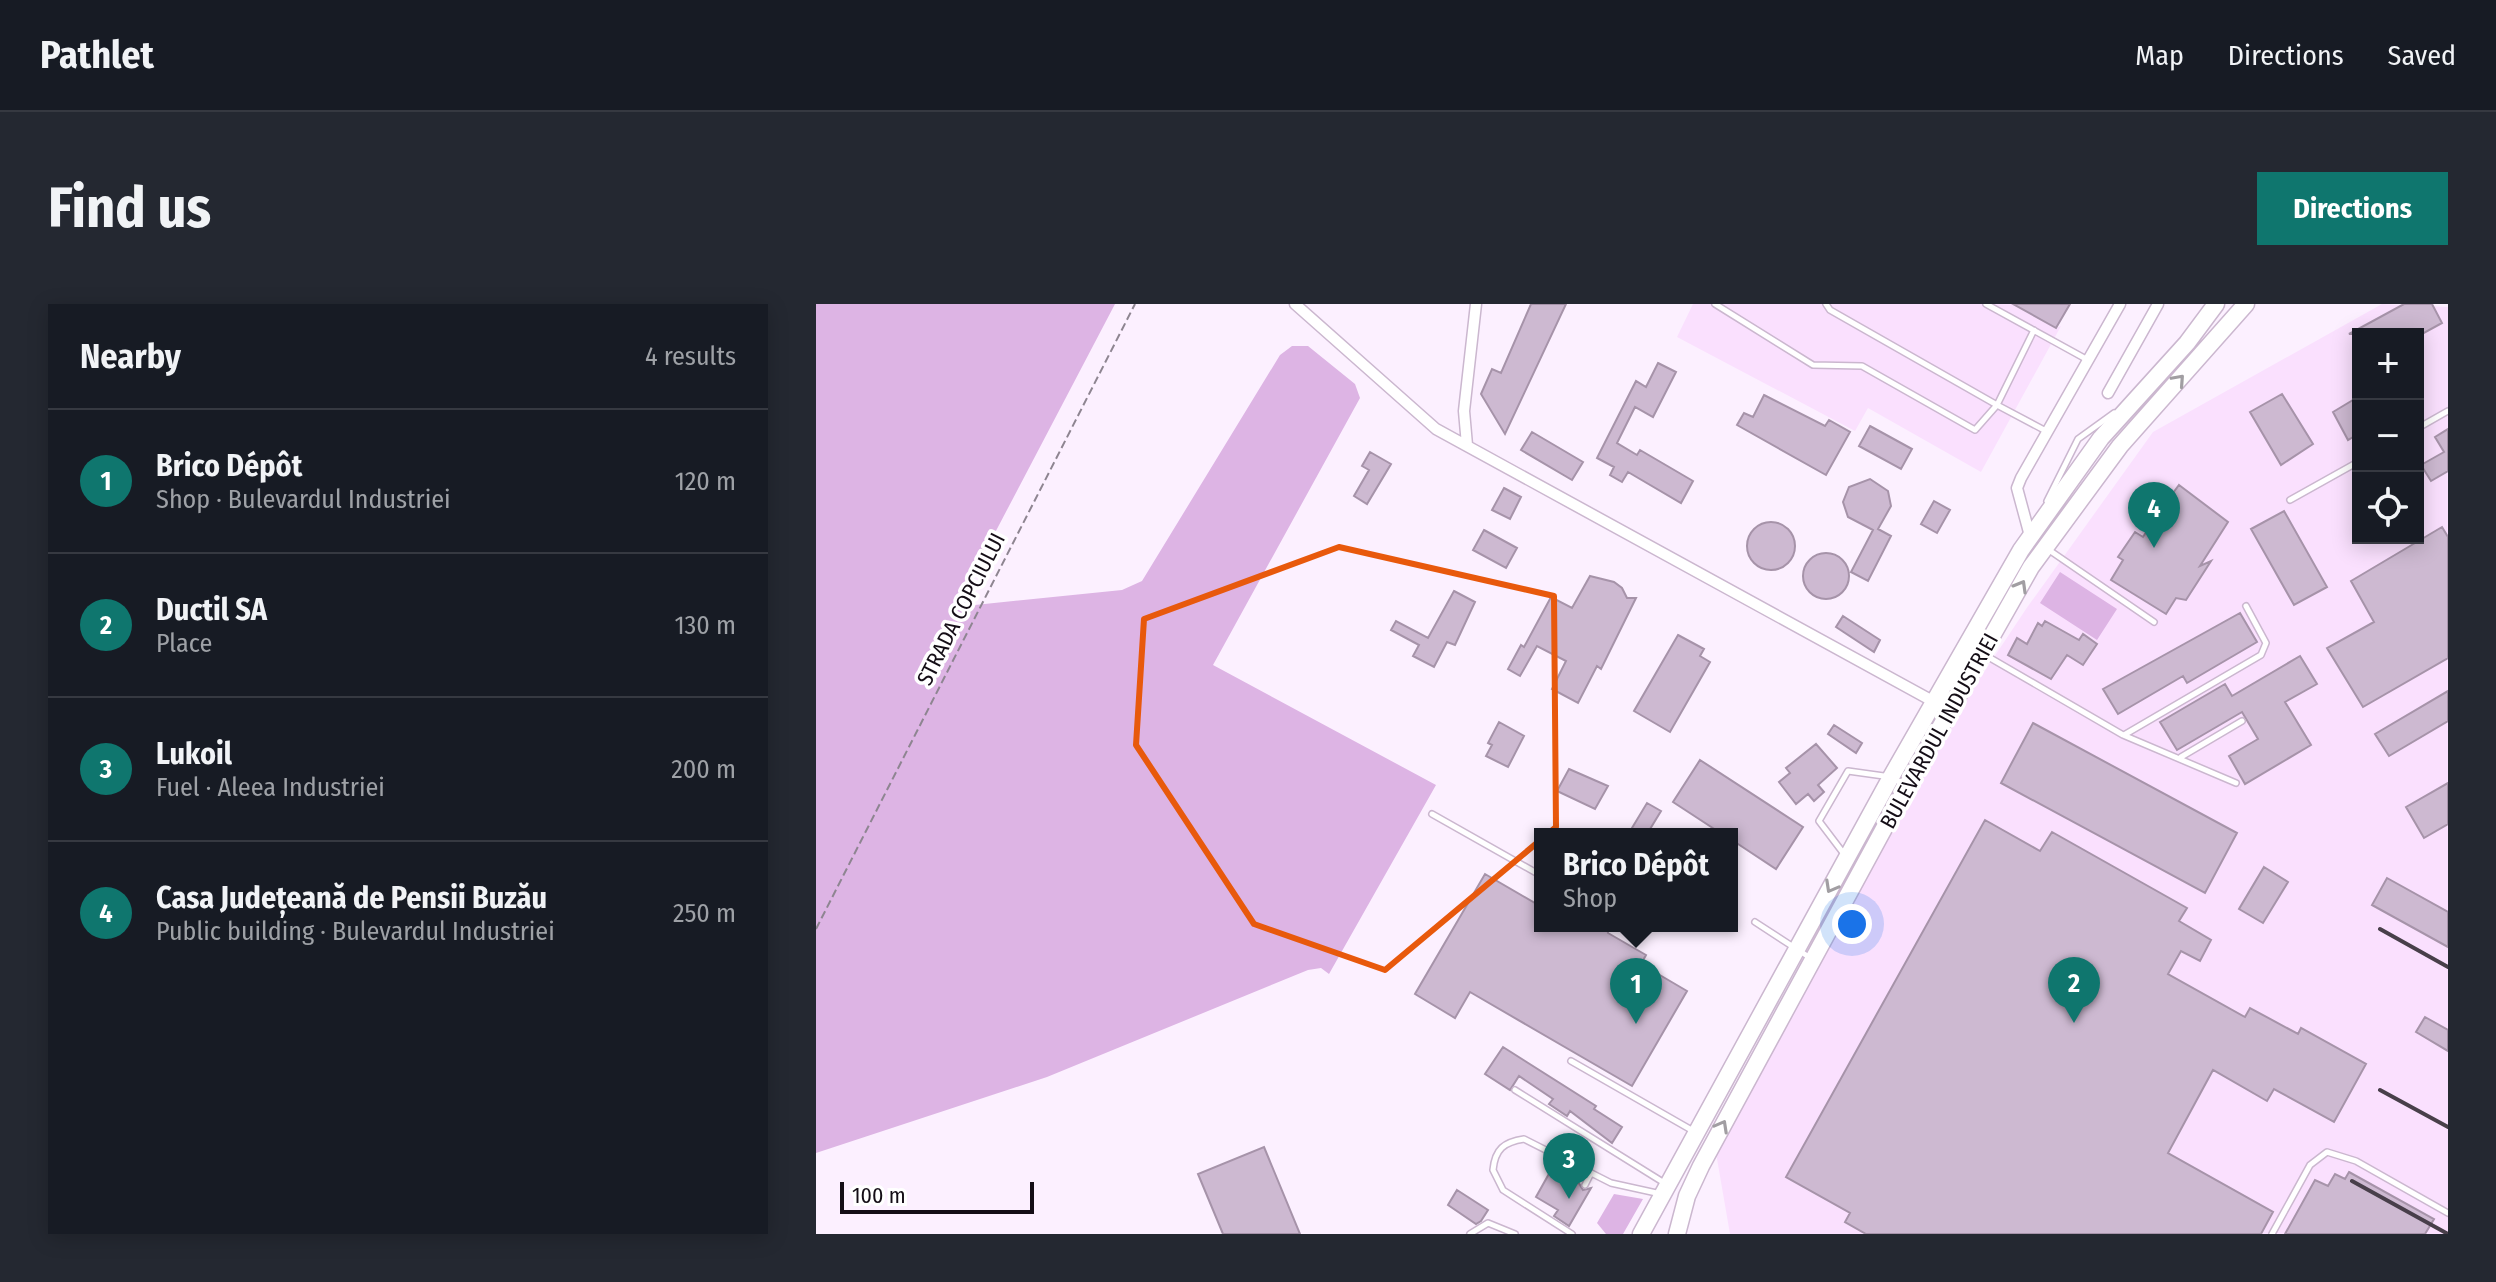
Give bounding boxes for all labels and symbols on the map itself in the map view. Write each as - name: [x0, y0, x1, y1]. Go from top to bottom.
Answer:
- one-way arrow: [2169, 374, 2183, 389]
- pin: 4: [2128, 482, 2180, 548]
- street label: STRADA COPCIULUI: [911, 528, 1011, 690]
- one-way arrow: [2011, 580, 2027, 594]
- street label: BULEVARDUL INDUSTRIEI: [1874, 629, 2004, 833]
- one-way arrow: [1825, 878, 1841, 893]
- your location: [1832, 904, 1872, 944]
- pin: 2: [2048, 957, 2100, 1023]
- pin: 1: [1610, 958, 1662, 1024]
- one-way arrow: [1713, 1120, 1728, 1135]
- pin: 3: [1543, 1133, 1595, 1199]
- scale bar: [840, 1178, 1034, 1214]

